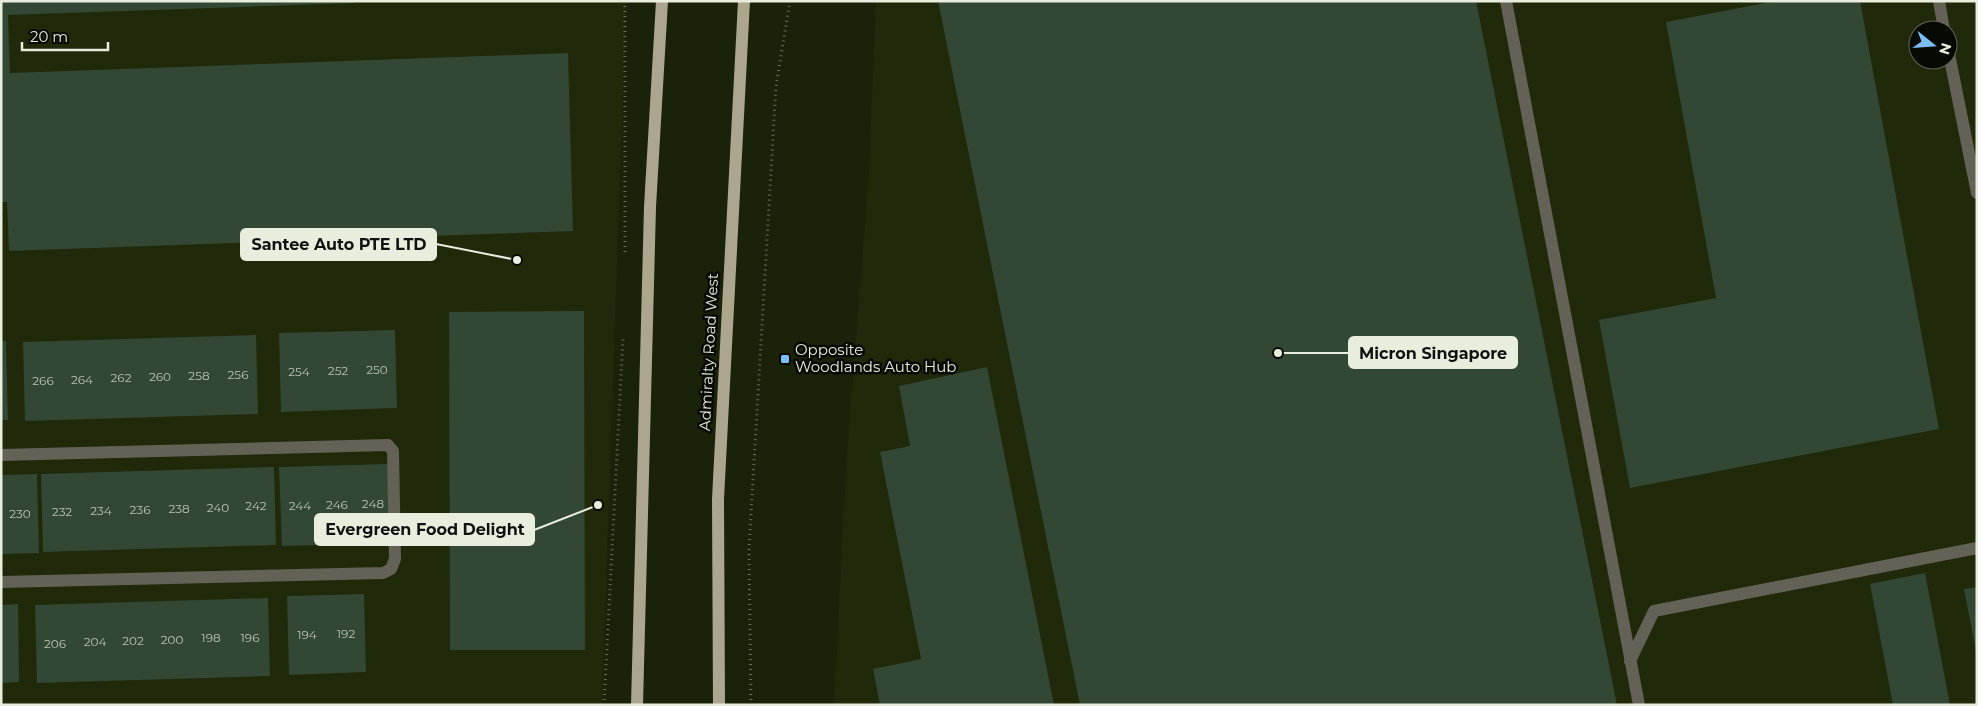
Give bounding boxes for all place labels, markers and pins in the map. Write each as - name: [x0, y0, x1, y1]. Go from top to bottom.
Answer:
- callout: Santee Auto PTE LTD: [241, 229, 436, 260]
- callout: Micron Singapore: [1349, 337, 1517, 368]
- place label: Opposite Woodlands Auto Hub: [795, 340, 957, 376]
- marker: Opposite Woodlands Auto Hub: [779, 353, 791, 365]
- callout: Evergreen Food Delight: [315, 514, 534, 545]

